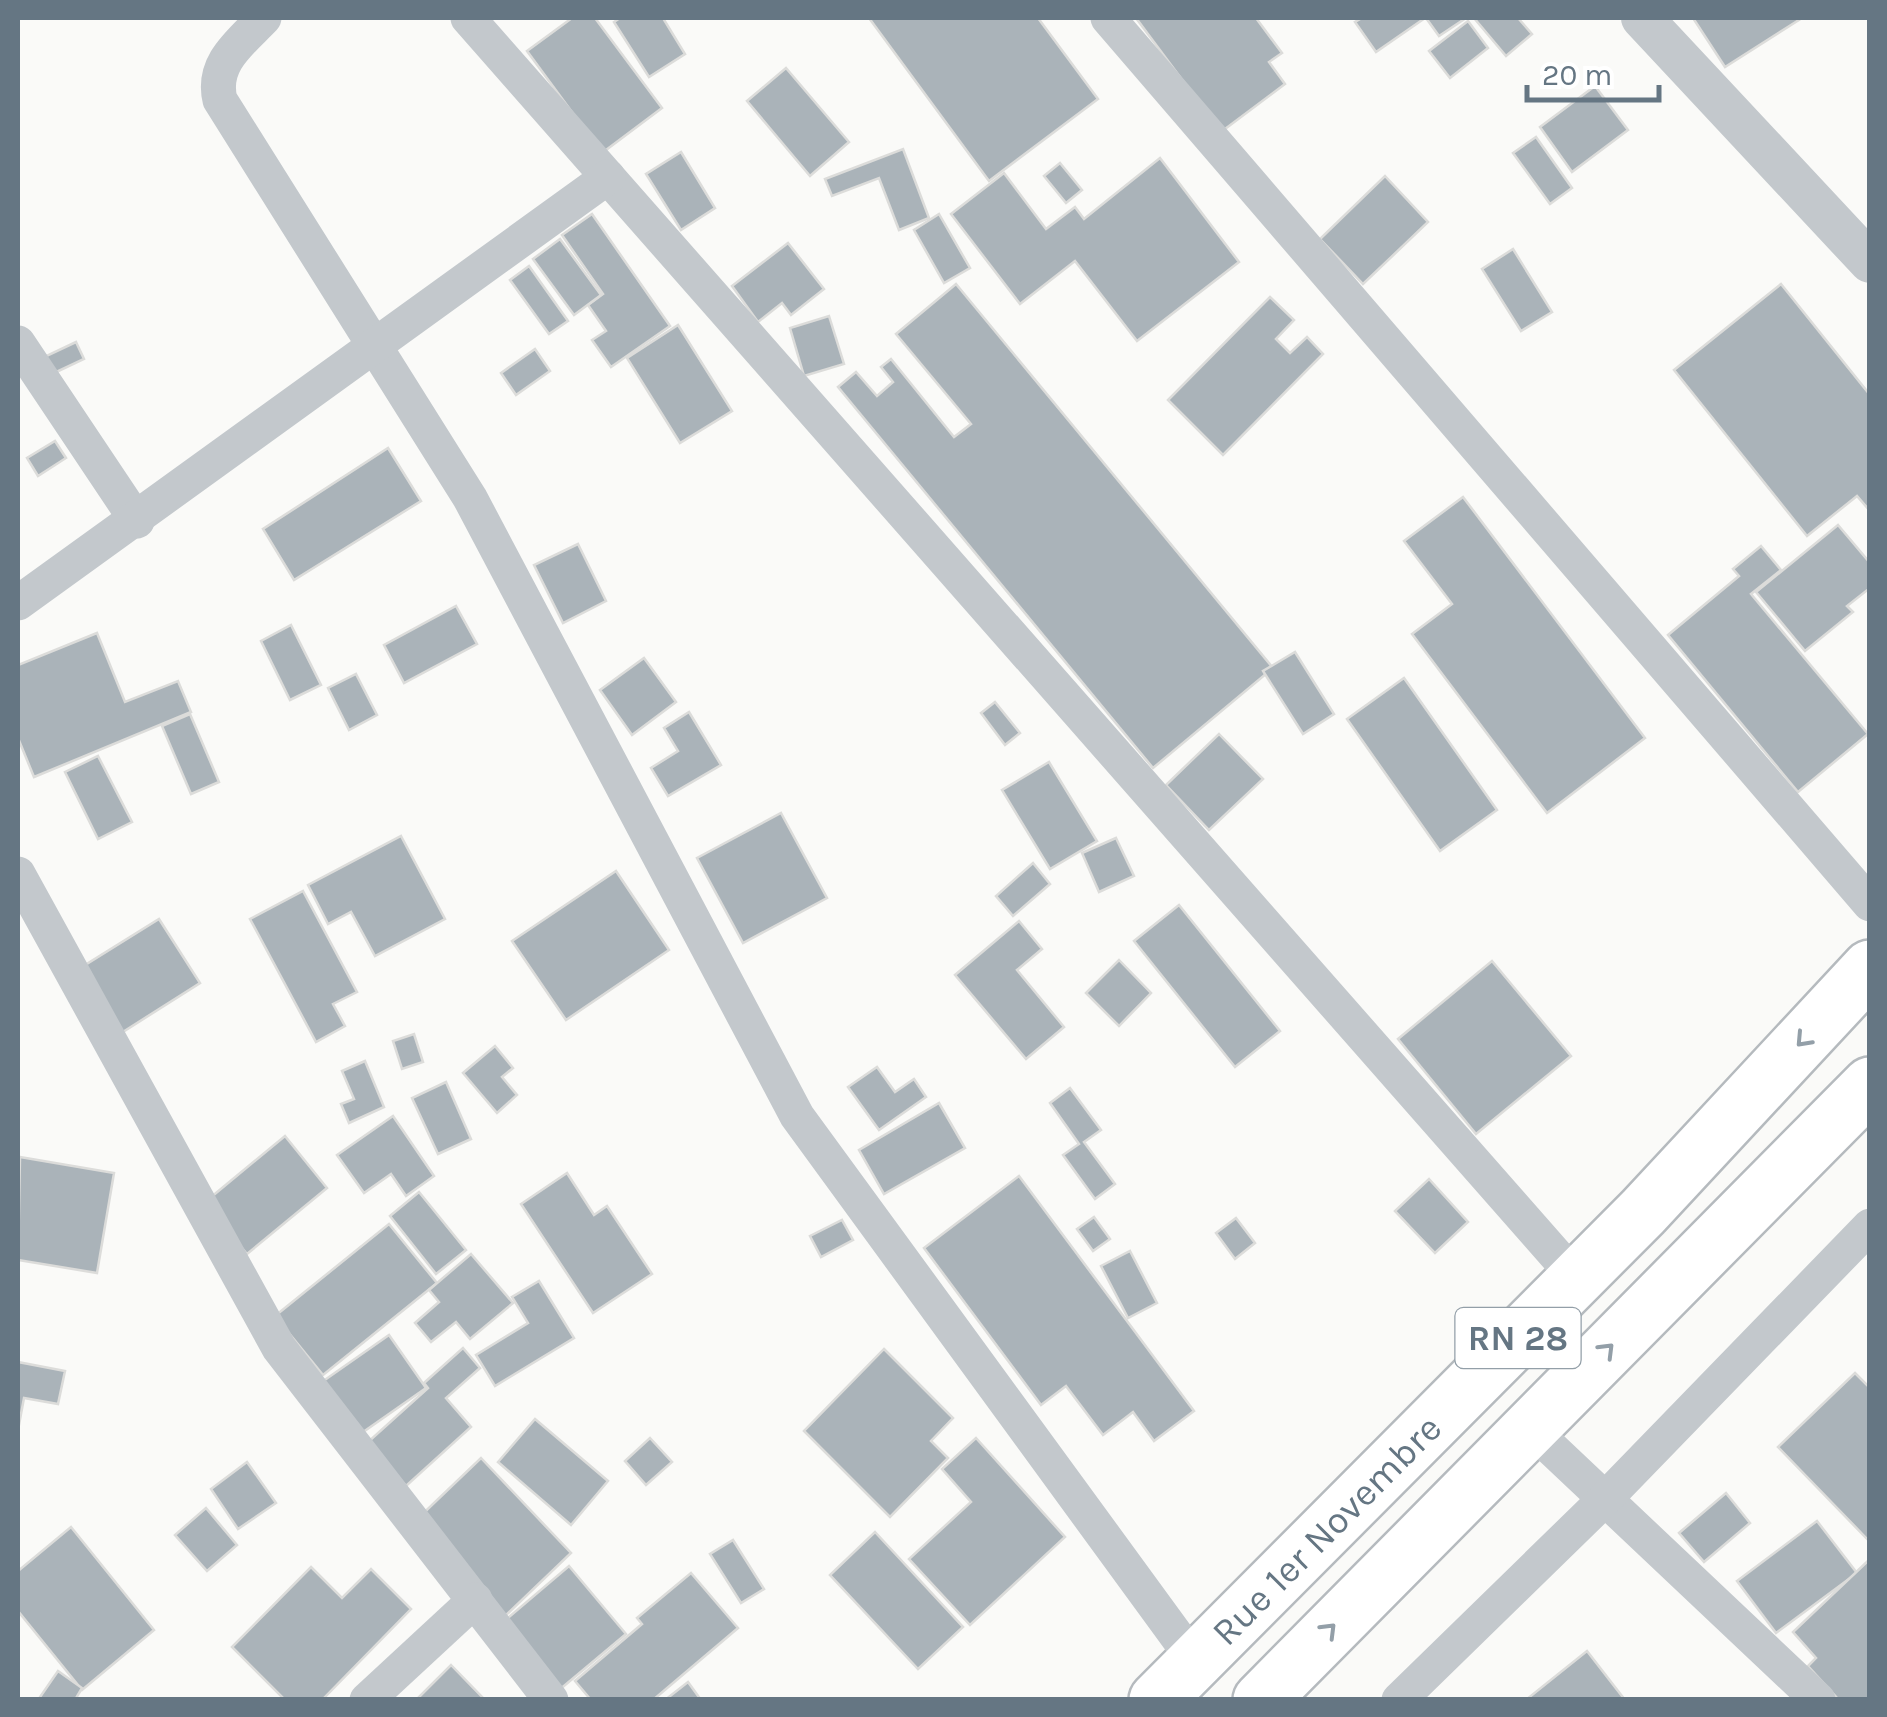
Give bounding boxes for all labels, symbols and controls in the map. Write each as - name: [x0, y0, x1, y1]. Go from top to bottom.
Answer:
- scale bar: [1527, 40, 1660, 102]
- text: 20 m: [1542, 57, 1612, 93]
- one-way arrow: [1797, 1028, 1815, 1046]
- road number: RN 28: [1456, 1308, 1580, 1368]
- one-way arrow: [1596, 1343, 1614, 1361]
- street label: Rue 1er Novembre: [1202, 1405, 1450, 1654]
- one-way arrow: [1318, 1624, 1336, 1642]

